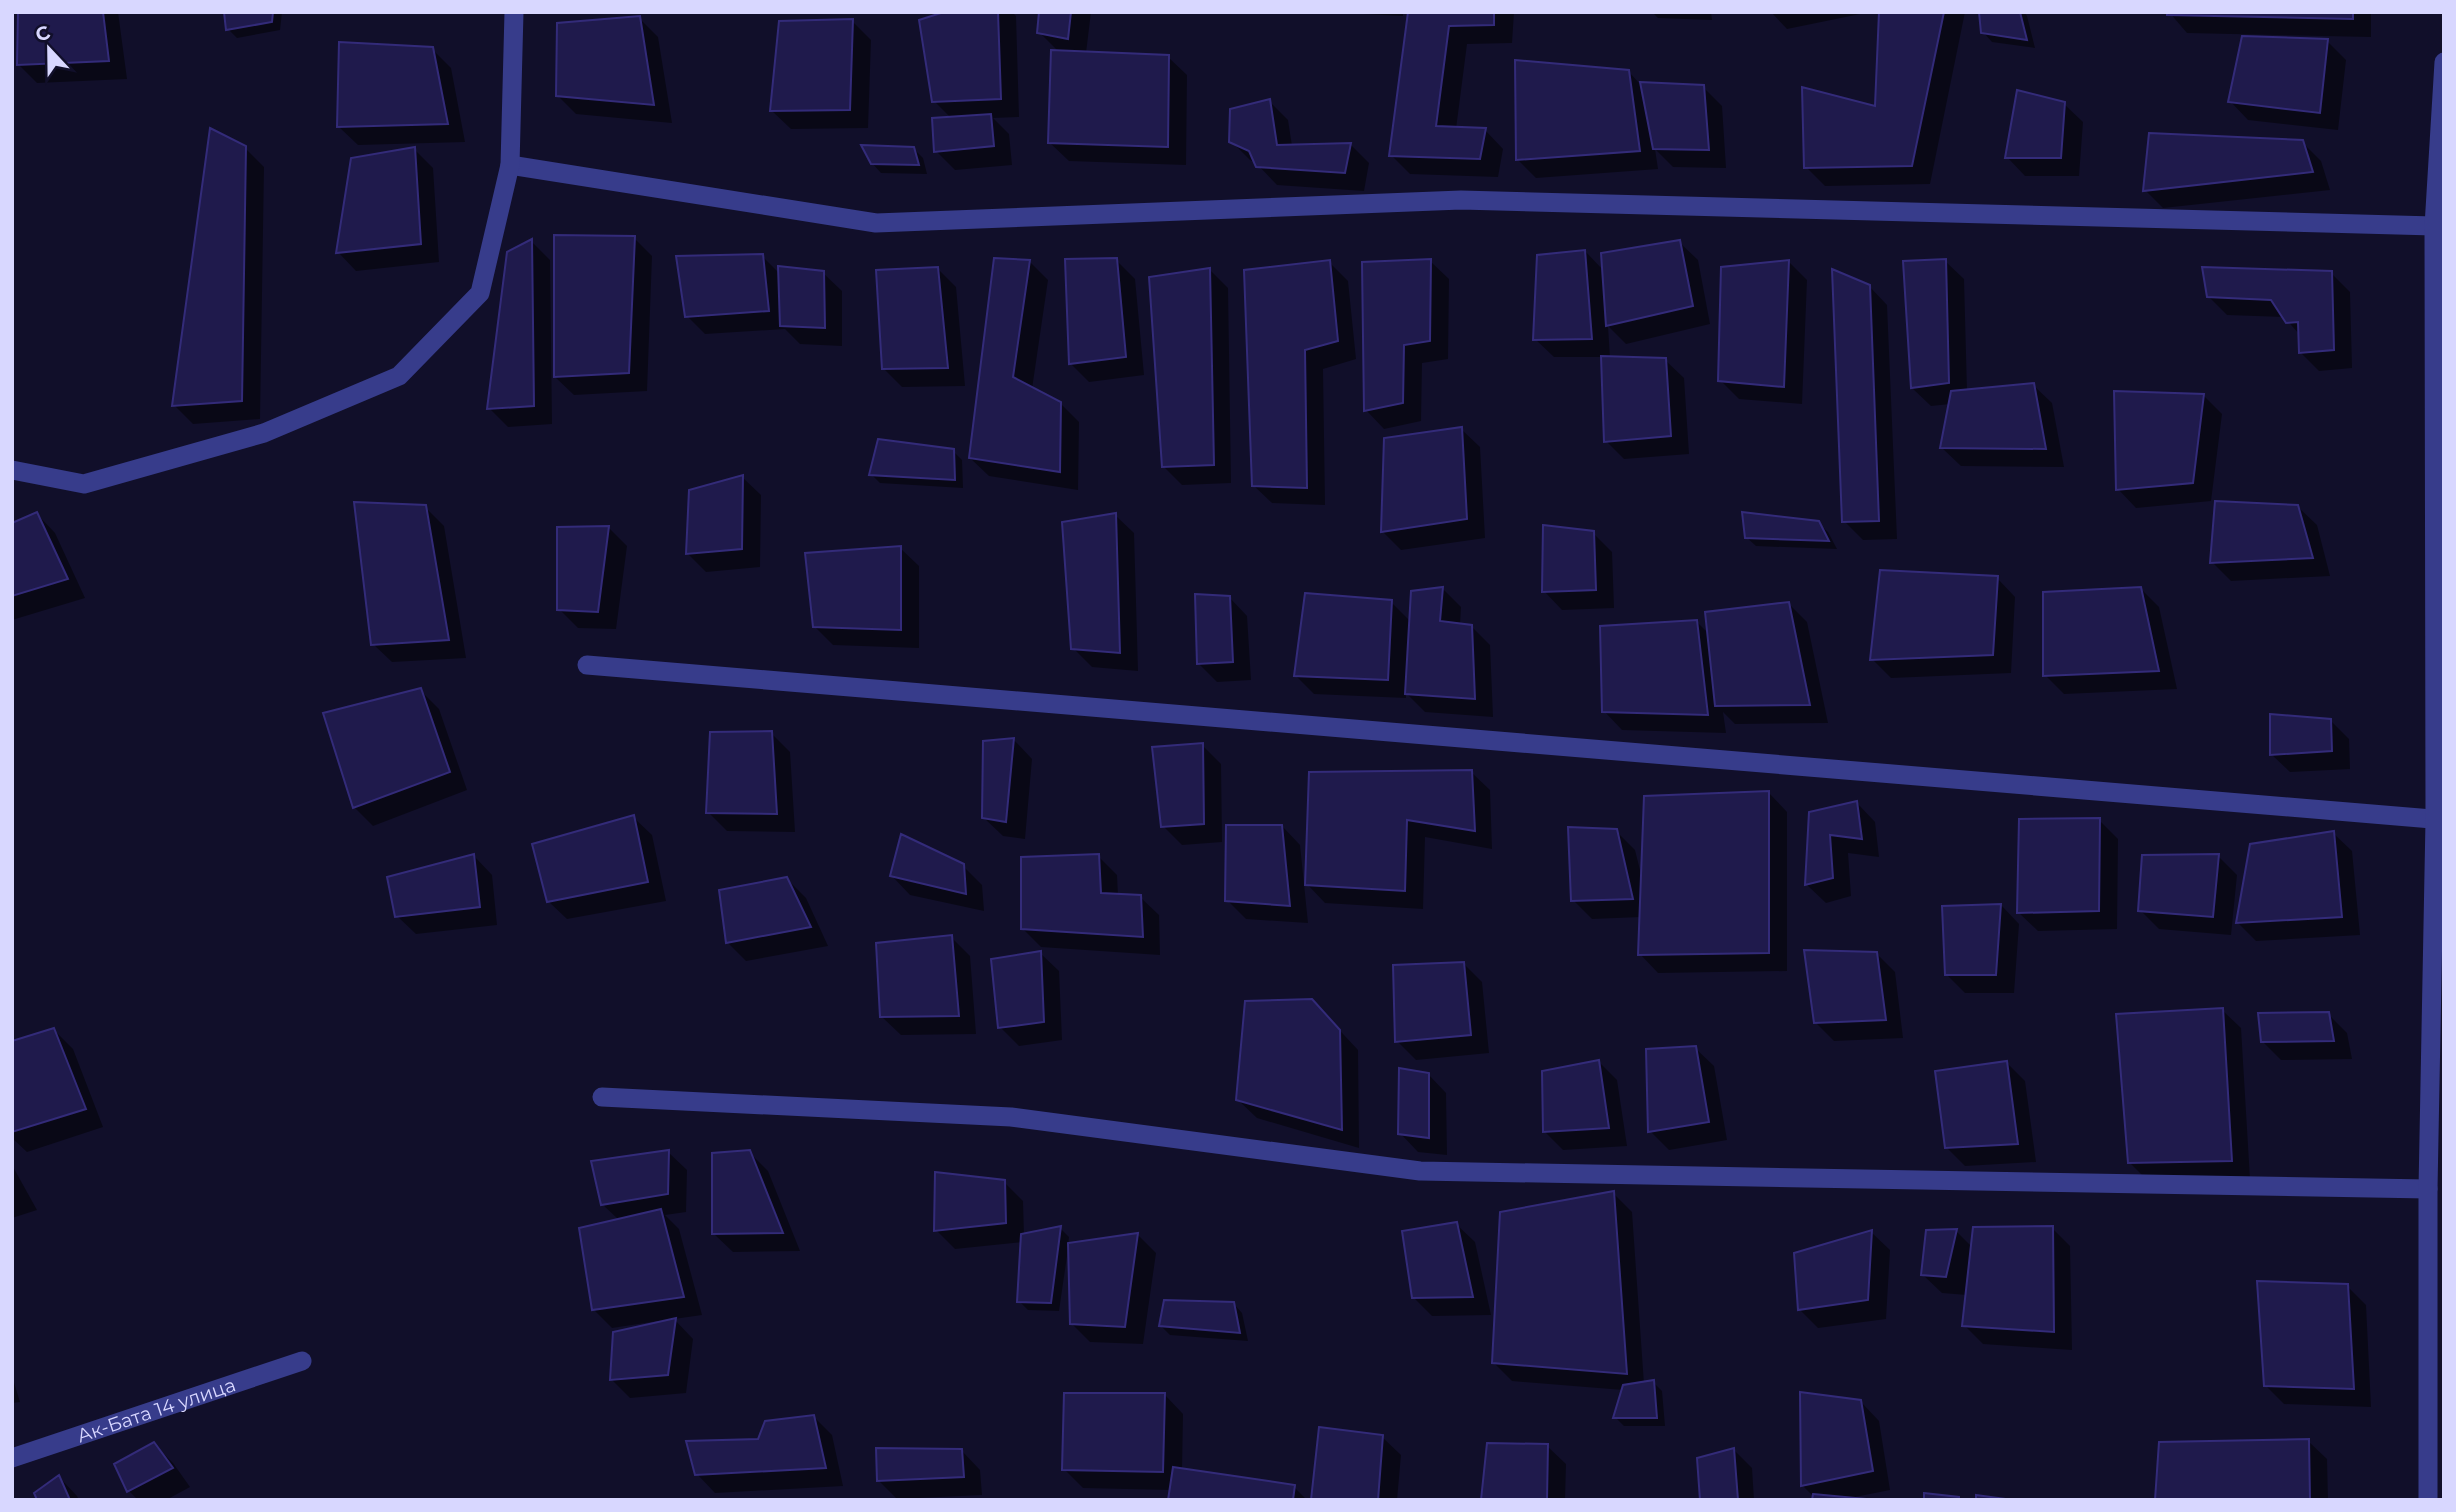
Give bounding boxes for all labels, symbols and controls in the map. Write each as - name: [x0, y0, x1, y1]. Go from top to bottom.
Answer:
- north arrow: [14, 14, 84, 84]
- text: С: [32, 20, 54, 47]
- street label: Ак-Бата 14 улица: [74, 1373, 239, 1447]

